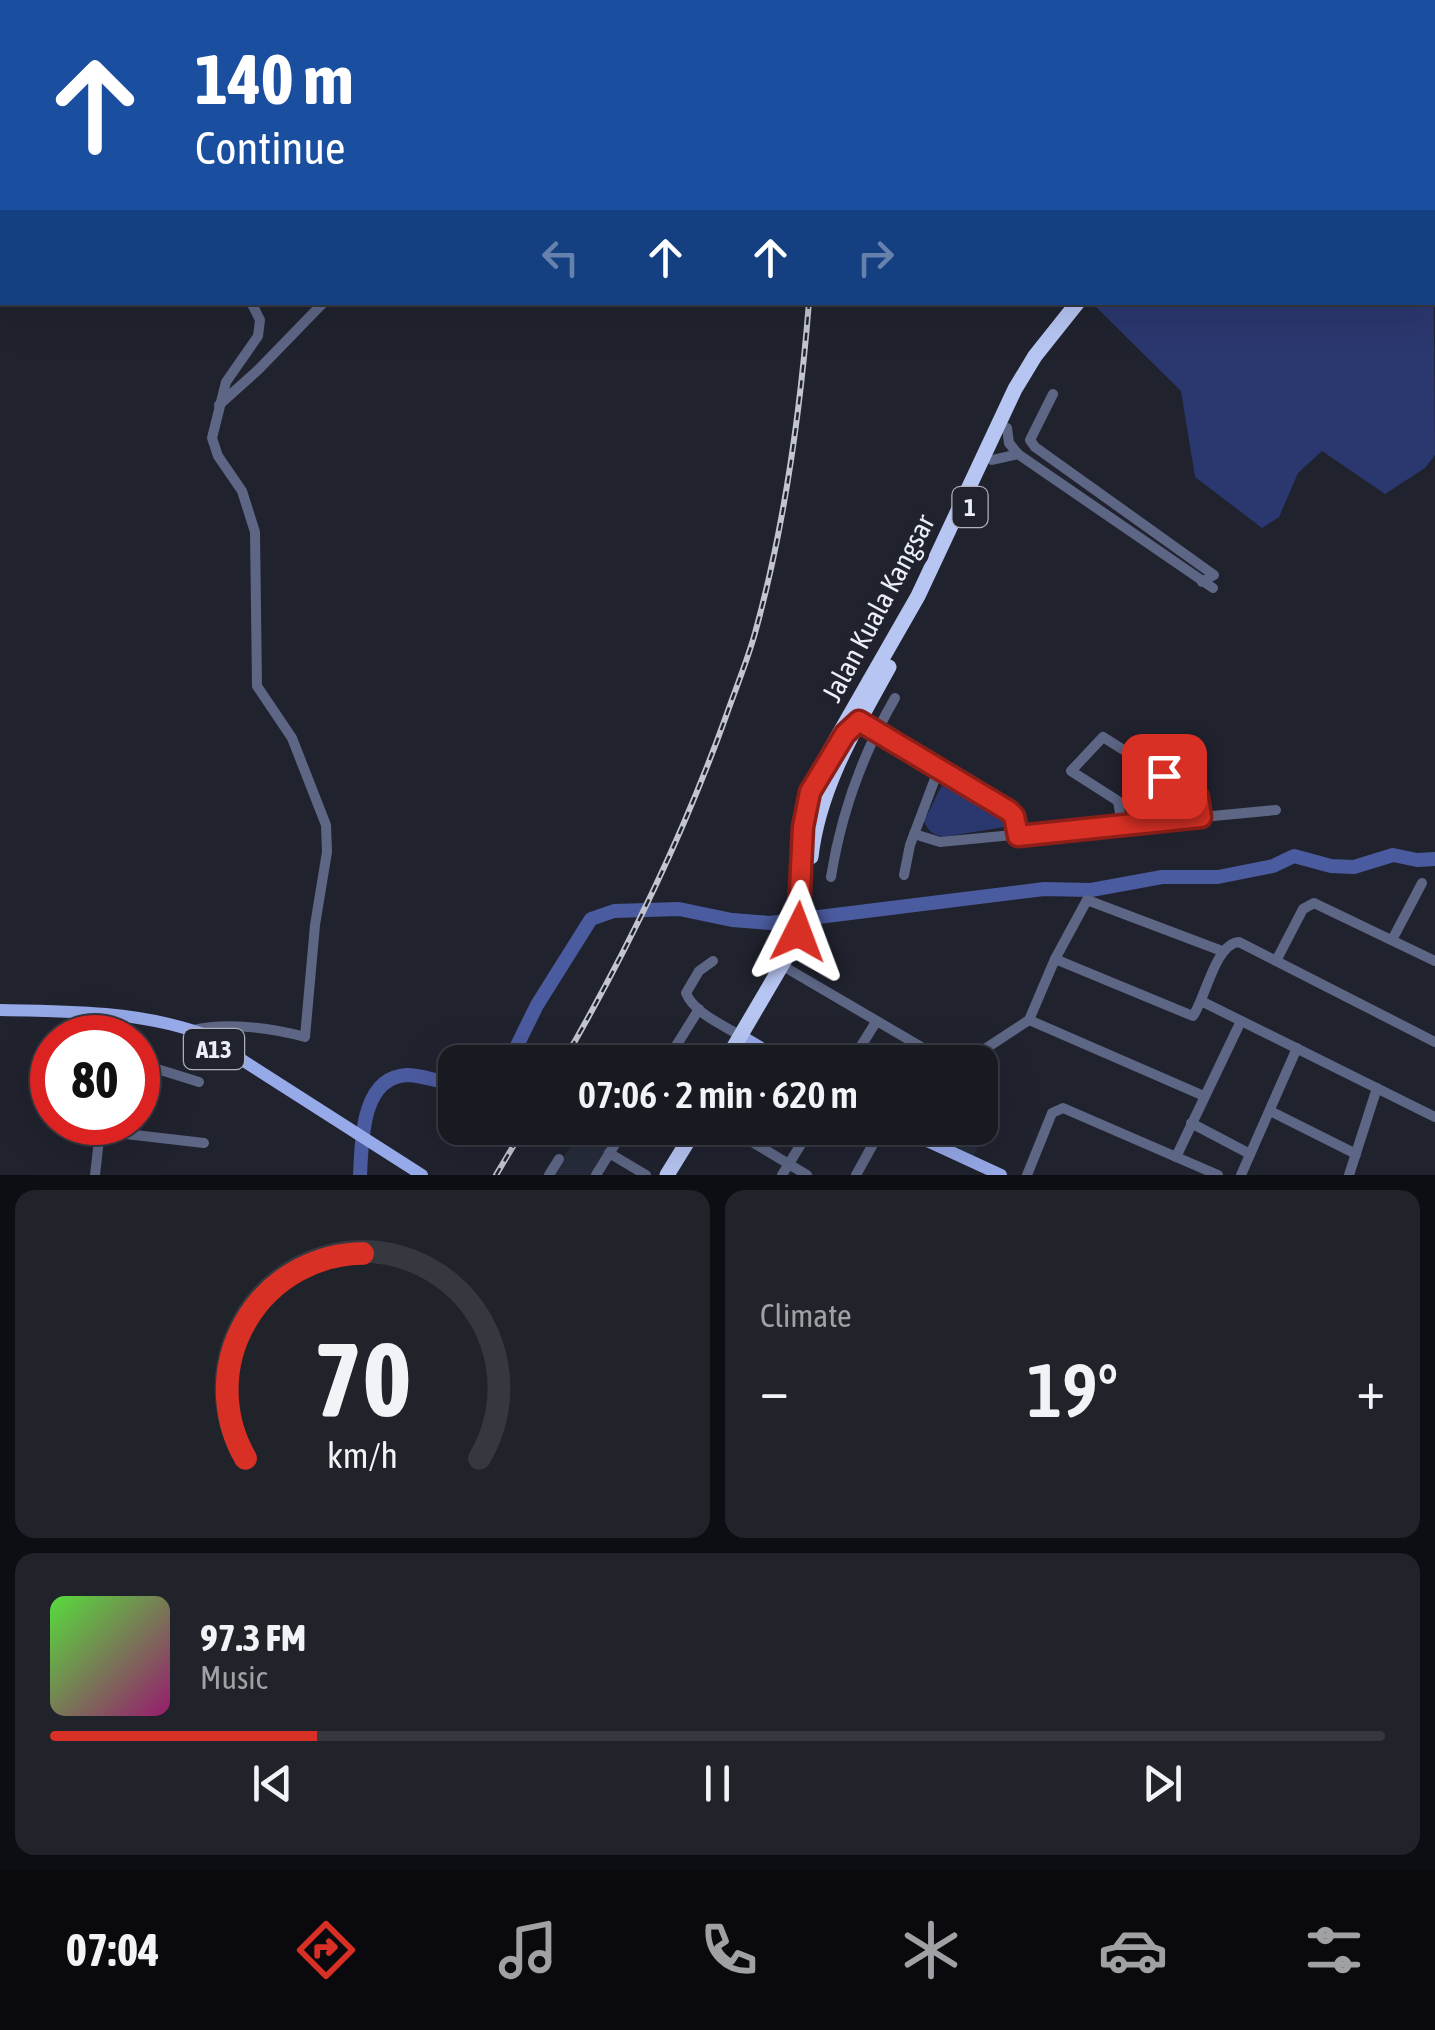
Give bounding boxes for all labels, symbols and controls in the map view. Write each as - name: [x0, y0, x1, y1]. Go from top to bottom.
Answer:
- text: 140 m: [195, 39, 354, 119]
- icon: ahead: [30, 40, 160, 170]
- text: Continue: [195, 122, 346, 174]
- icon: left: [533, 230, 588, 285]
- icon: ahead: [638, 230, 693, 285]
- icon: ahead: [743, 230, 798, 285]
- icon: right: [848, 230, 903, 285]
- road number: 1: [952, 487, 988, 527]
- street label: Jalan Kuala Kangsar: [815, 508, 941, 707]
- pin: [1122, 734, 1207, 819]
- icon: arrive: [1137, 749, 1192, 804]
- position arrow: [746, 880, 850, 984]
- speed limit sign: 80: [30, 1015, 160, 1145]
- road number: A13: [184, 1029, 244, 1069]
- text: 07:06 · 2 min · 620 m: [578, 1073, 858, 1116]
- text: Climate: [760, 1297, 852, 1334]
- text: 70: [314, 1319, 411, 1438]
- text: 19°: [1027, 1347, 1118, 1433]
- text: −: [760, 1358, 789, 1421]
- text: +: [1356, 1358, 1385, 1421]
- text: km/h: [327, 1435, 398, 1476]
- text: 97.3 FM: [200, 1616, 306, 1659]
- text: Music: [200, 1659, 267, 1696]
- icon: previous: [245, 1756, 300, 1811]
- icon: pause: [690, 1756, 745, 1811]
- icon: next: [1135, 1756, 1190, 1811]
- icon: directions: [291, 1915, 361, 1985]
- icon: music: [493, 1915, 563, 1985]
- icon: phone: [694, 1915, 764, 1985]
- icon: climate: [896, 1915, 966, 1985]
- icon: car: [1098, 1915, 1168, 1985]
- icon: filters: [1299, 1915, 1369, 1985]
- text: 07:04: [66, 1924, 159, 1976]

